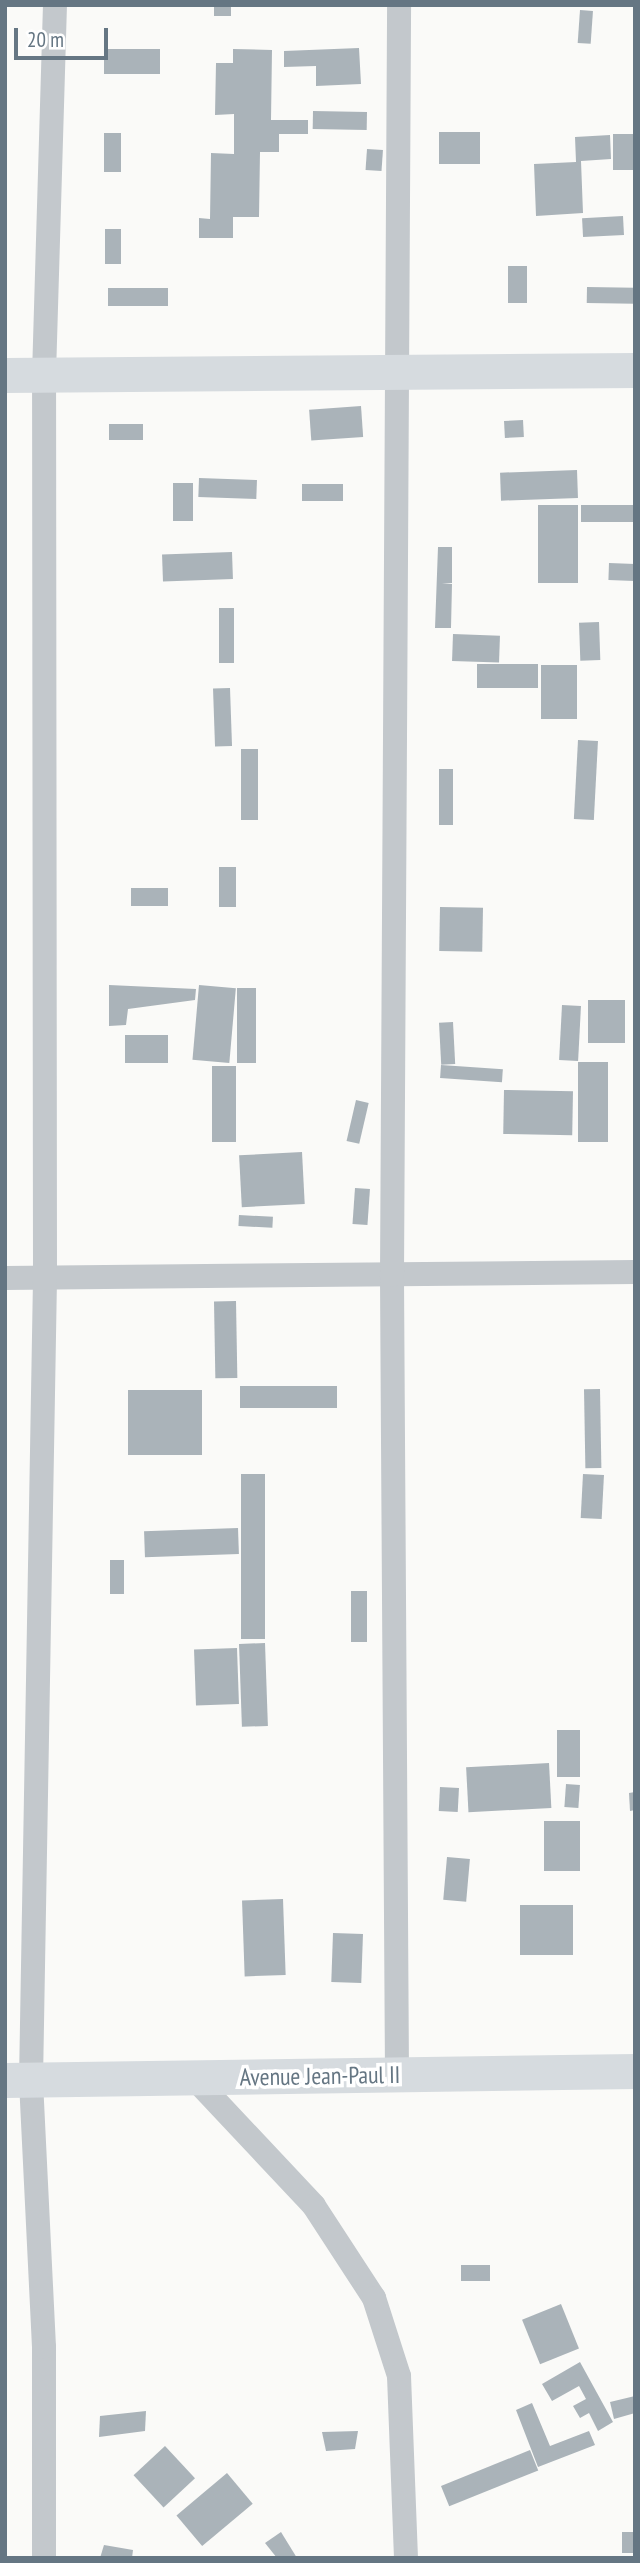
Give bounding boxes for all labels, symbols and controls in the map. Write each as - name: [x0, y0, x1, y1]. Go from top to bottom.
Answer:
- scale bar: [18, 14, 112, 58]
- text: 20 m: [27, 26, 64, 53]
- street label: Avenue Jean-Paul II: [239, 2060, 401, 2092]

